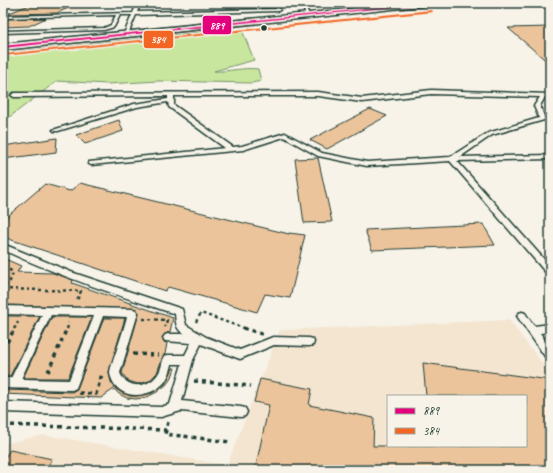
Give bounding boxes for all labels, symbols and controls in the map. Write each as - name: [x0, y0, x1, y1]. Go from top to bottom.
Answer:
- line badge: 889: [202, 15, 232, 35]
- text: 889: [210, 18, 226, 32]
- unlabelled marker: [259, 23, 269, 33]
- line badge: 384: [143, 30, 174, 49]
- text: 384: [151, 32, 167, 46]
- legend: [387, 395, 527, 447]
- text: 889: [423, 403, 441, 419]
- text: 384: [423, 423, 441, 439]

